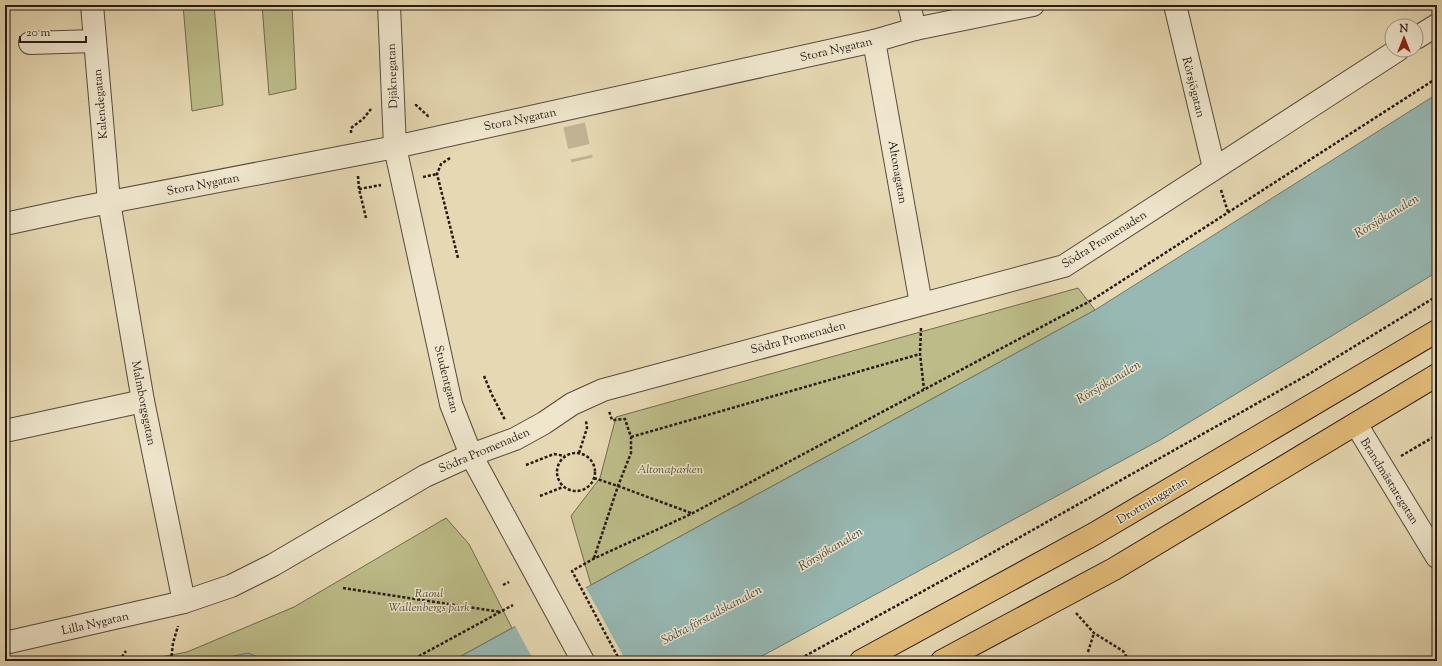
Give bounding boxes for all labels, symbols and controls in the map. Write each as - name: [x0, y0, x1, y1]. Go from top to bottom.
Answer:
- scale bar: [20, 18, 86, 44]
- north arrow: [1384, 18, 1424, 58]
- text: N: [1399, 21, 1409, 37]
- text: 20 m: [26, 24, 51, 42]
- street label: Stora Nygatan: [798, 33, 874, 67]
- street label: Djäknegatan: [383, 43, 403, 109]
- street label: Rörsjögatan: [1177, 55, 1209, 119]
- street label: Kalendegatan: [89, 68, 113, 140]
- street label: Stora Nygatan: [482, 104, 558, 136]
- street label: Altonagatan: [883, 139, 911, 205]
- street label: Stora Nygatan: [165, 169, 241, 201]
- water label: Rörsjökanalen: [1351, 190, 1423, 243]
- street label: Södra Promenaden: [1058, 206, 1151, 273]
- street label: Södra Promenaden: [749, 317, 848, 359]
- street label: Studentgatan: [429, 343, 463, 415]
- water label: Rörsjökanalen: [1073, 356, 1145, 409]
- street label: Malmborgsgatan: [126, 359, 160, 447]
- street label: Södra Promenaden: [436, 424, 533, 478]
- street label: Brandmästaregatan: [1355, 435, 1423, 528]
- park label: Altonaparken: [637, 461, 704, 479]
- street label: Drottninggatan: [1114, 473, 1191, 529]
- water label: Rörsjökanalen: [795, 523, 867, 576]
- water label: Södra förstadskanalen: [658, 581, 766, 650]
- park label: Raoul Wallenbergs park: [388, 585, 470, 617]
- street label: Lilla Nygatan: [60, 607, 131, 640]

